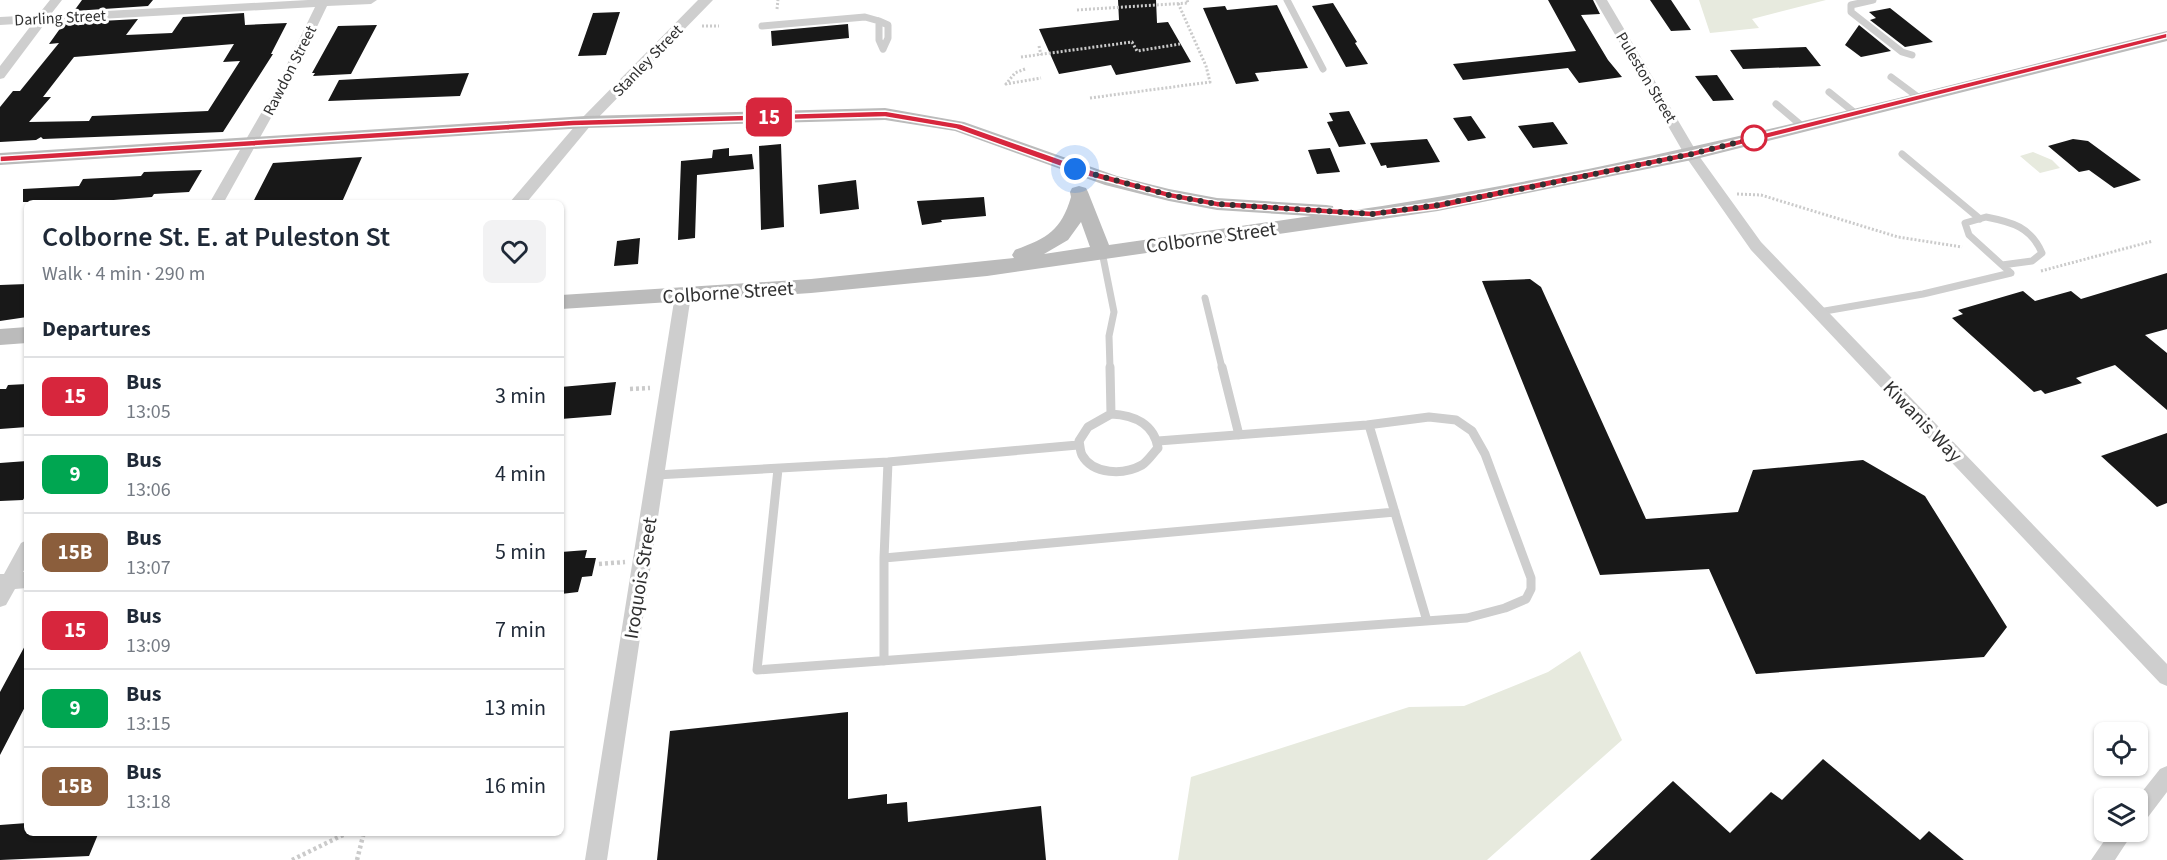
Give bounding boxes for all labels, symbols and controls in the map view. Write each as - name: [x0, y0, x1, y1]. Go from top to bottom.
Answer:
- street label: Darling Street: [14, 5, 107, 31]
- street label: Stanley Street: [608, 19, 688, 102]
- street label: Rawdon Street: [258, 21, 322, 119]
- street label: Puleston Street: [1610, 28, 1682, 127]
- line badge: 15: [742, 98, 796, 136]
- text: 15: [758, 102, 780, 132]
- unlabelled marker: [1741, 125, 1767, 151]
- your location: [1060, 154, 1090, 184]
- street label: Colborne Street: [1144, 215, 1278, 261]
- text: Colborne St. E. at Puleston St: [42, 217, 390, 257]
- button: heart: [483, 220, 546, 283]
- text: Walk · 4 min · 290 m: [42, 260, 205, 288]
- street label: Colborne Street: [662, 274, 795, 312]
- text: Departures: [42, 313, 151, 345]
- text: Bus: [126, 366, 162, 398]
- street label: Kiwanis Way: [1876, 375, 1969, 469]
- text: 3 min: [495, 380, 546, 412]
- text: 15: [64, 381, 86, 411]
- text: 13:05: [126, 398, 171, 426]
- text: Bus: [126, 444, 162, 476]
- text: 4 min: [495, 458, 546, 490]
- text: 9: [69, 459, 81, 489]
- text: 13:06: [126, 476, 171, 504]
- street label: Iroquois Street: [618, 515, 664, 641]
- text: Bus: [126, 522, 162, 554]
- text: 5 min: [495, 536, 546, 568]
- text: 15B: [58, 537, 92, 567]
- text: 13:07: [126, 554, 171, 582]
- text: Bus: [126, 600, 162, 632]
- text: 7 min: [495, 614, 546, 646]
- text: 15: [64, 615, 86, 645]
- text: 13:09: [126, 632, 171, 660]
- text: Bus: [126, 678, 162, 710]
- text: 13 min: [484, 692, 546, 724]
- text: 9: [69, 693, 81, 723]
- text: 13:15: [126, 710, 171, 738]
- map controls: [2094, 722, 2148, 842]
- button: locate: [2094, 722, 2148, 776]
- text: Bus: [126, 756, 162, 788]
- text: 16 min: [484, 770, 546, 802]
- text: 15B: [58, 771, 92, 801]
- text: 13:18: [126, 788, 171, 816]
- button: layers: [2094, 788, 2148, 842]

